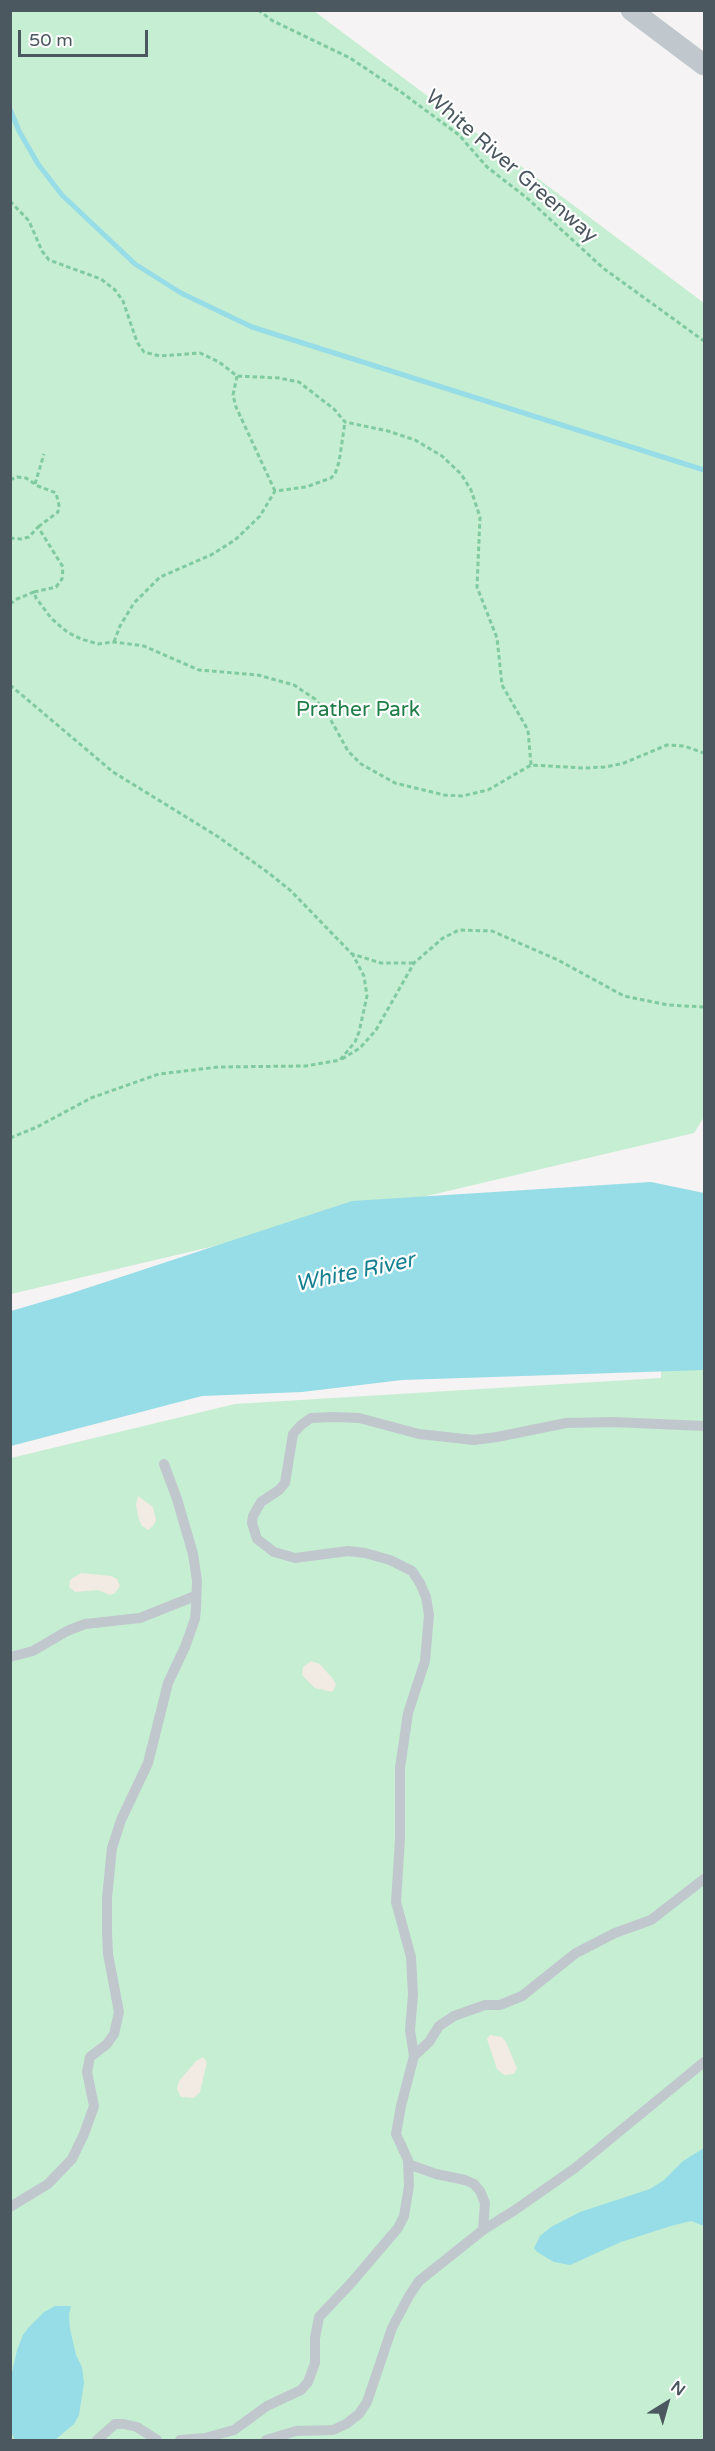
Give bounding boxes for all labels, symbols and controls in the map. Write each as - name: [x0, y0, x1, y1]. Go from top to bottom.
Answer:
- scale bar: [21, 18, 152, 56]
- text: 50 m: [29, 29, 73, 51]
- street label: White River Greenway: [420, 85, 602, 249]
- park label: Prather Park: [296, 697, 420, 723]
- water label: White River: [293, 1248, 417, 1298]
- north arrow: [637, 2373, 697, 2433]
- text: N: [667, 2377, 689, 2400]

